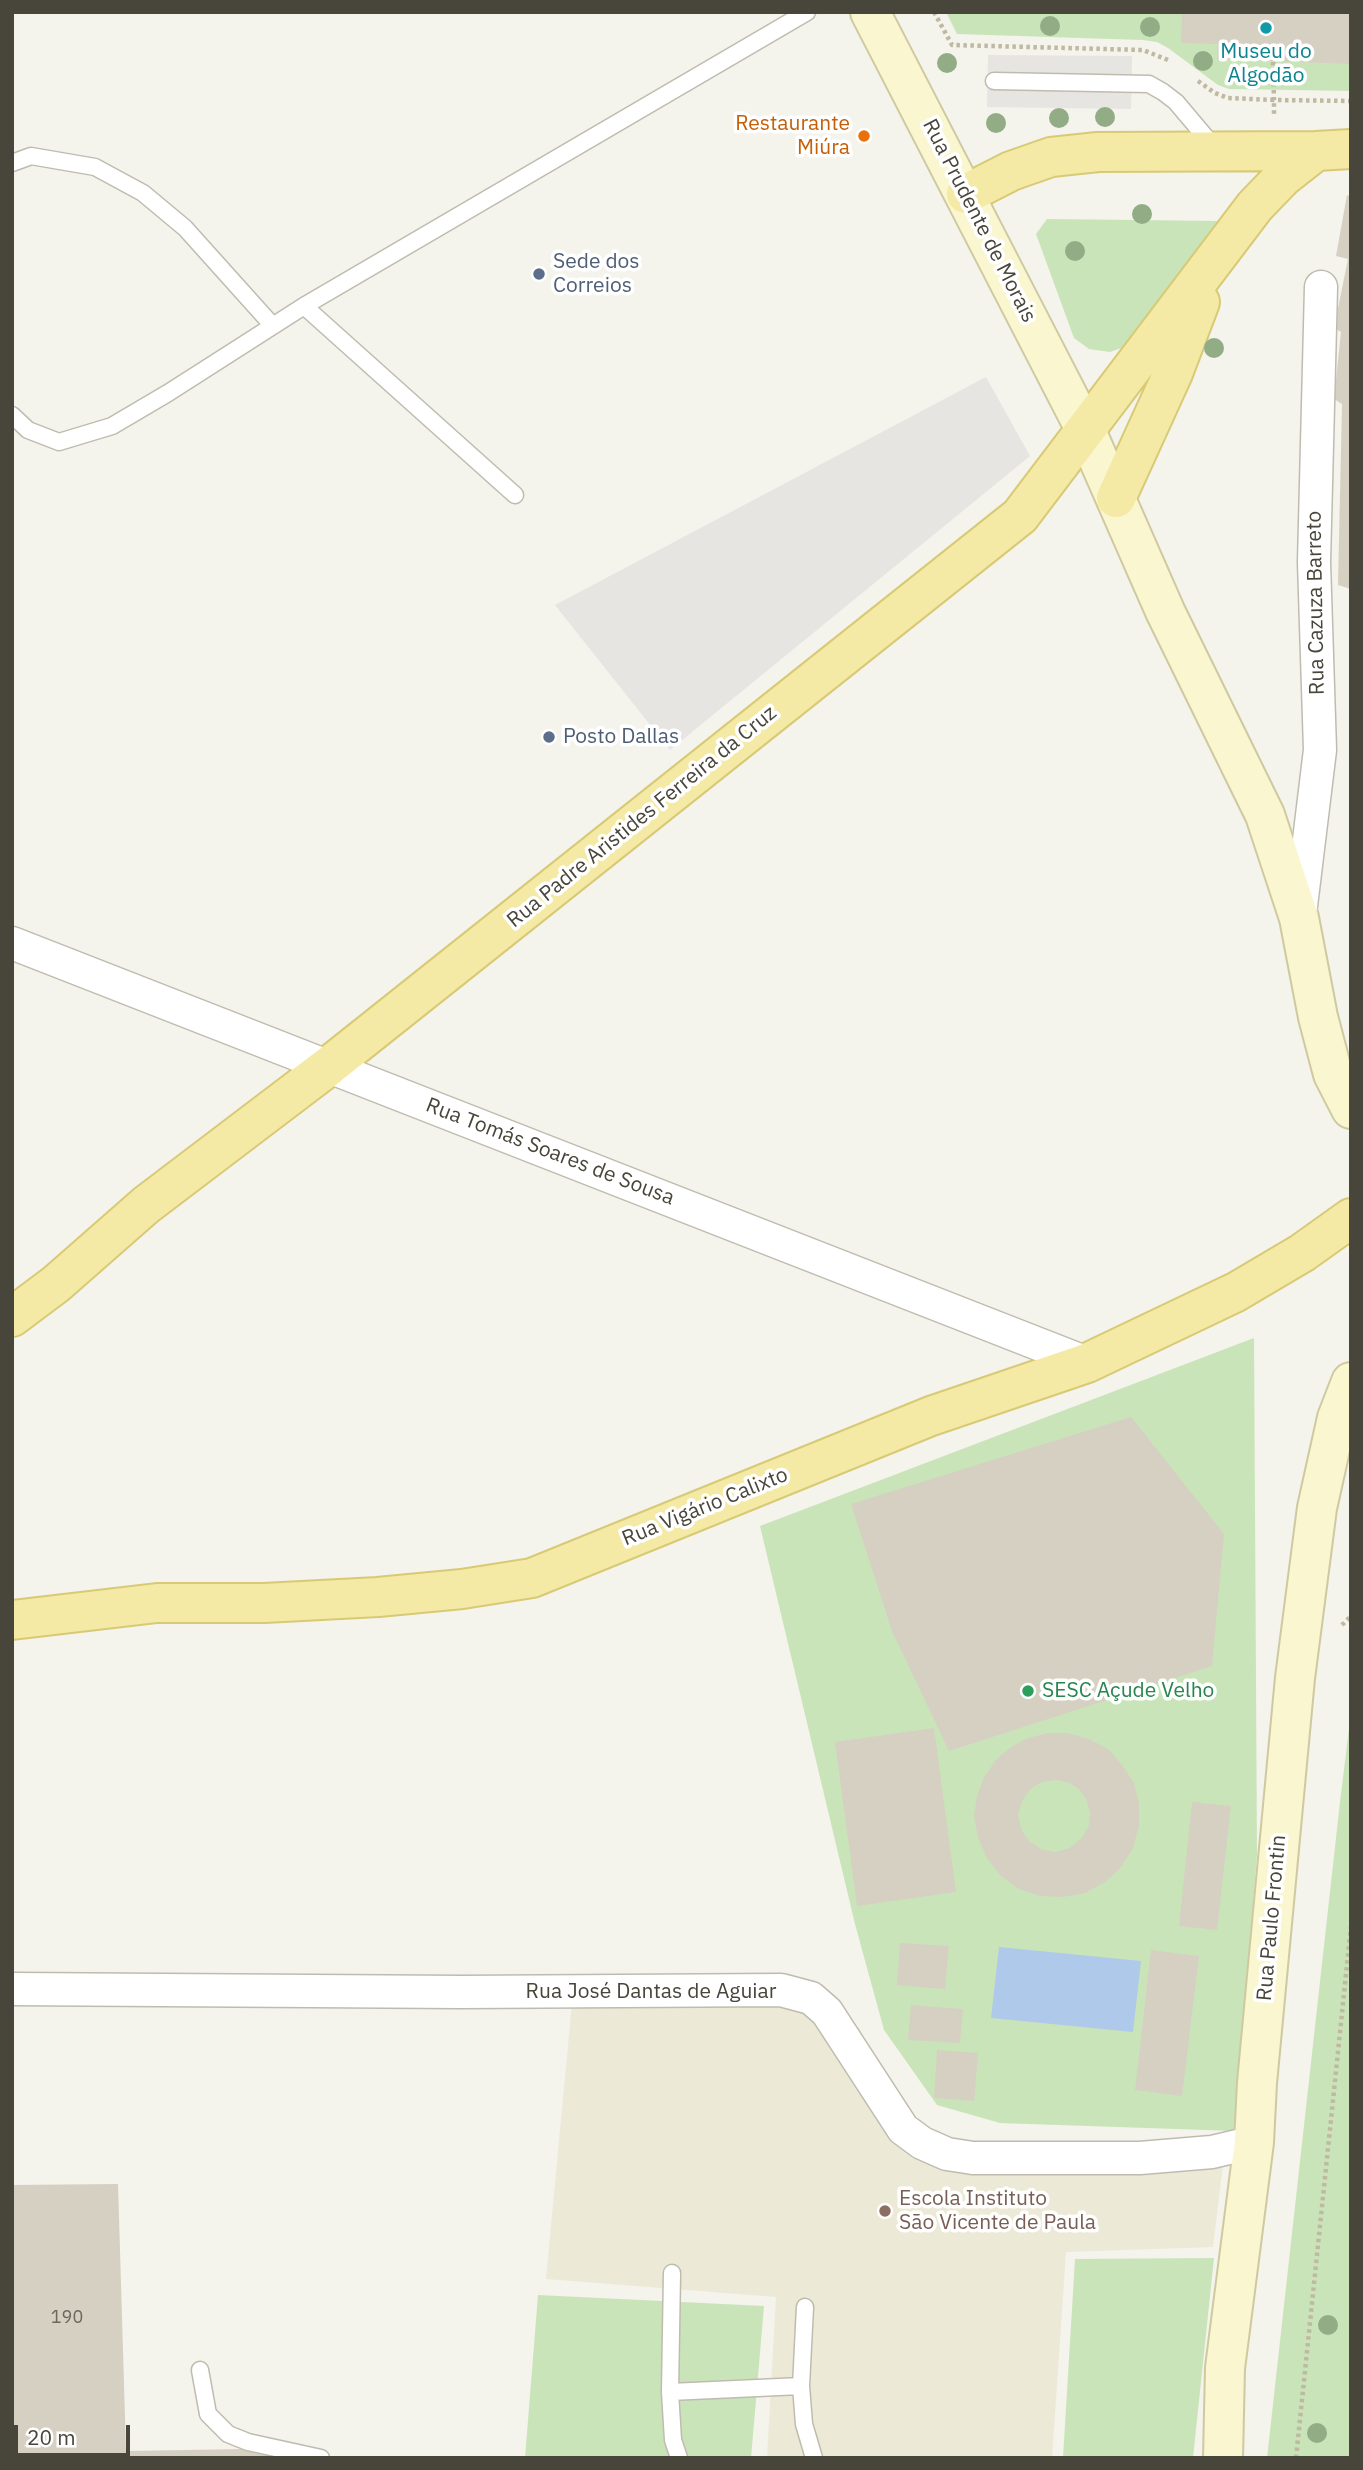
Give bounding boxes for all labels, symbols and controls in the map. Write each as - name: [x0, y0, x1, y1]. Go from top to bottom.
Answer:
- marker: Museu do Algodão: [1258, 20, 1274, 36]
- place label: Museu do Algodão: [1220, 39, 1312, 89]
- place label: Restaurante Miúra: [735, 111, 850, 161]
- street label: Rua Prudente de Morais: [917, 115, 1041, 327]
- marker: Restaurante Miúra: [856, 128, 872, 144]
- place label: Sede dos Correios: [553, 249, 640, 299]
- marker: Sede dos Correios: [531, 266, 547, 282]
- street label: Rua Cazuza Barreto: [1302, 511, 1330, 695]
- street label: Rua Padre Aristides Ferreira da Cruz: [502, 701, 782, 933]
- place label: Posto Dallas: [563, 724, 679, 750]
- marker: Posto Dallas: [541, 729, 557, 745]
- street label: Rua Tomás Soares de Sousa: [422, 1093, 678, 1211]
- street label: Rua Vigário Calixto: [619, 1462, 791, 1552]
- place label: SESC Açude Velho: [1042, 1678, 1214, 1704]
- marker: SESC Açude Velho: [1020, 1683, 1036, 1699]
- street label: Rua Paulo Frontin: [1252, 1834, 1292, 2002]
- street label: Rua José Dantas de Aguiar: [526, 1979, 776, 2005]
- place label: Escola Instituto São Vicente de Paula: [899, 2186, 1096, 2236]
- marker: Escola Instituto São Vicente de Paula: [877, 2203, 893, 2219]
- house number: 190: [51, 2307, 83, 2329]
- scale bar: [18, 2410, 133, 2454]
- text: 20 m: [27, 2423, 76, 2451]

